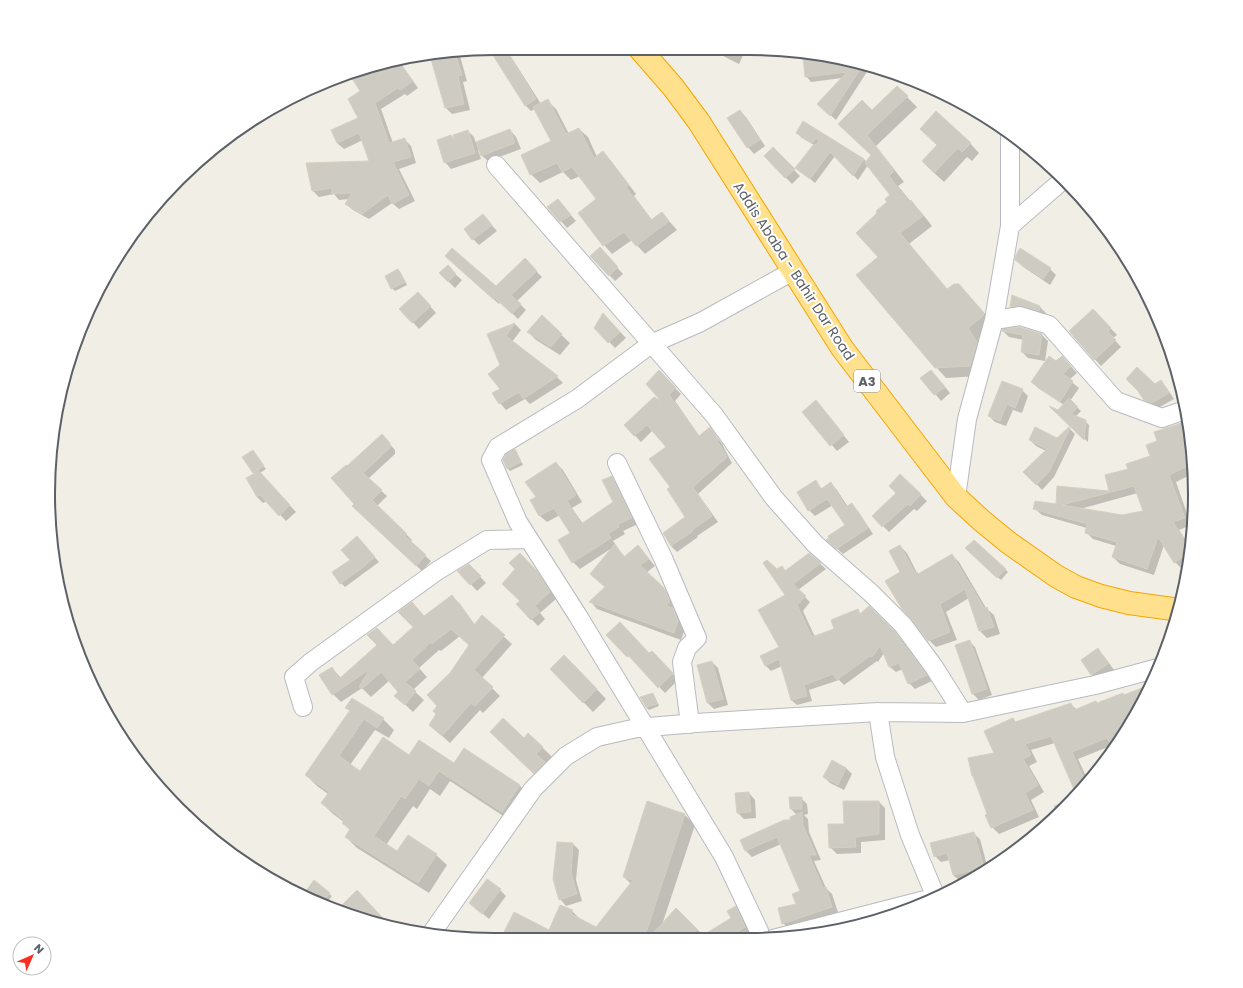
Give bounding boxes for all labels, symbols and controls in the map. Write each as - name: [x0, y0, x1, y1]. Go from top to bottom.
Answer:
- street label: Addis Ababa - Bahir Dar Road: [729, 178, 859, 364]
- road number: A3: [854, 370, 880, 392]
- north arrow: [12, 936, 52, 976]
- text: N: [30, 940, 48, 958]

